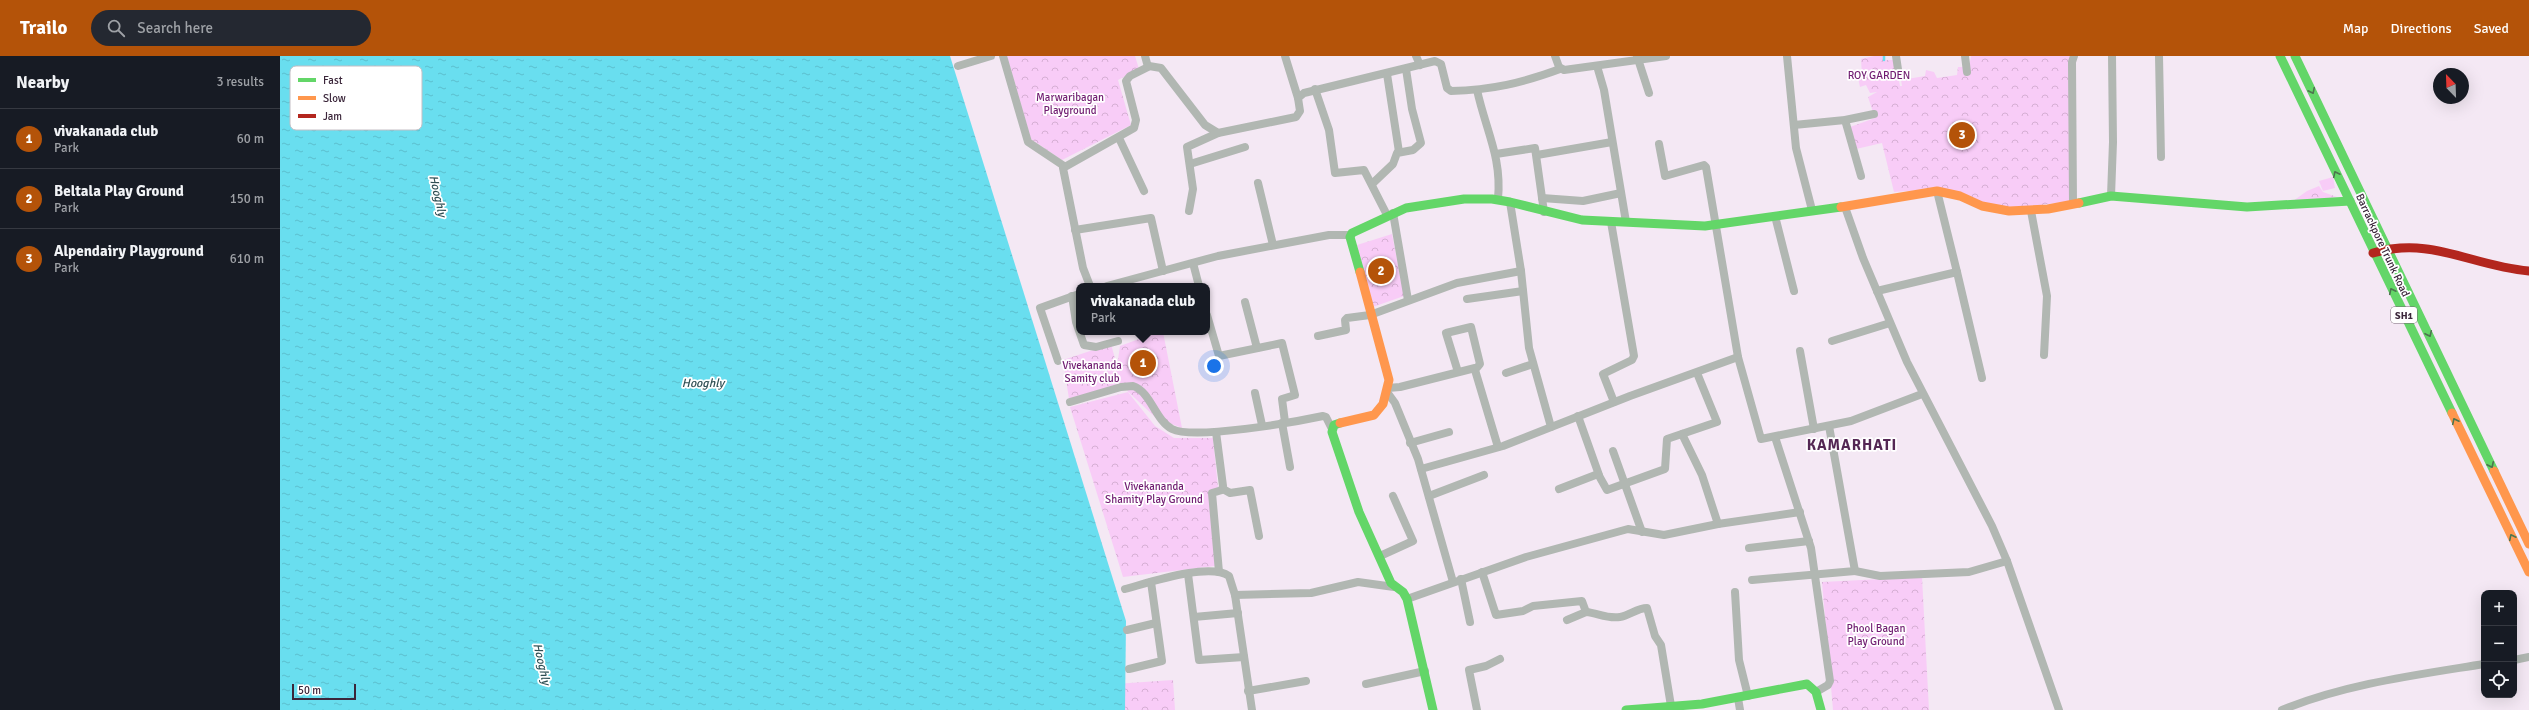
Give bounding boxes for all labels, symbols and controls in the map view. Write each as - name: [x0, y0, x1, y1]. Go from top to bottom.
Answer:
- search box: [91, 10, 371, 46]
- text: Trailo: [20, 16, 67, 40]
- icon: search: [105, 17, 127, 39]
- text: Search here: [137, 19, 213, 37]
- text: Map: [2343, 20, 2369, 37]
- text: Directions: [2391, 20, 2452, 37]
- text: Saved: [2474, 20, 2509, 37]
- legend: [290, 66, 422, 130]
- north arrow: [2433, 68, 2469, 104]
- park label: ROY GARDEN: [1848, 69, 1910, 82]
- text: Nearby: [16, 72, 69, 93]
- text: 3 results: [216, 74, 264, 90]
- text: Fast: [323, 74, 343, 87]
- one-way arrow: [2307, 87, 2315, 94]
- park label: Marwaribagan Playground: [1036, 91, 1104, 117]
- text: Slow: [323, 92, 346, 105]
- text: Jam: [323, 110, 342, 123]
- pin: 3: [1949, 120, 1975, 150]
- text: vivakanada club: [54, 122, 158, 140]
- text: 1: [25, 131, 33, 147]
- text: 60 m: [237, 131, 264, 147]
- text: Park: [54, 140, 79, 156]
- one-way arrow: [2333, 170, 2341, 178]
- water label: Hooghly: [425, 174, 450, 220]
- text: Beltala Play Ground: [54, 182, 184, 200]
- text: 2: [25, 191, 33, 207]
- text: 150 m: [230, 191, 264, 207]
- street label: Barrackpore Trunk Road: [2353, 192, 2412, 299]
- text: Park: [54, 200, 79, 216]
- text: Alpendairy Playground: [54, 242, 204, 260]
- text: 3: [25, 251, 33, 267]
- text: 610 m: [230, 251, 264, 267]
- pin: 2: [1368, 256, 1394, 286]
- text: Park: [54, 260, 79, 276]
- popup: [1076, 283, 1210, 335]
- one-way arrow: [2389, 288, 2397, 295]
- text: vivakanada club: [1091, 292, 1195, 310]
- road number: SH1: [2391, 307, 2417, 323]
- text: Park: [1091, 310, 1116, 326]
- one-way arrow: [2424, 330, 2432, 338]
- pin: 1: [1130, 348, 1156, 378]
- your location: [1204, 356, 1224, 376]
- park label: Vivekananda Samity club: [1062, 359, 1122, 385]
- water label: Hooghly: [682, 376, 726, 391]
- one-way arrow: [2452, 417, 2460, 425]
- district label: KAMARHATI: [1807, 436, 1897, 454]
- one-way arrow: [2486, 460, 2494, 468]
- park label: Vivekananda Shamity Play Ground: [1105, 480, 1203, 506]
- one-way arrow: [2509, 534, 2517, 542]
- map controls: [2481, 590, 2517, 698]
- button: +: [2481, 590, 2517, 626]
- park label: Phool Bagan Play Ground: [1847, 622, 1905, 648]
- button: −: [2481, 626, 2517, 662]
- water label: Hooghly: [529, 642, 554, 688]
- button: locate: [2481, 662, 2517, 698]
- scale bar: [292, 682, 356, 701]
- text: 50 m: [298, 684, 321, 697]

